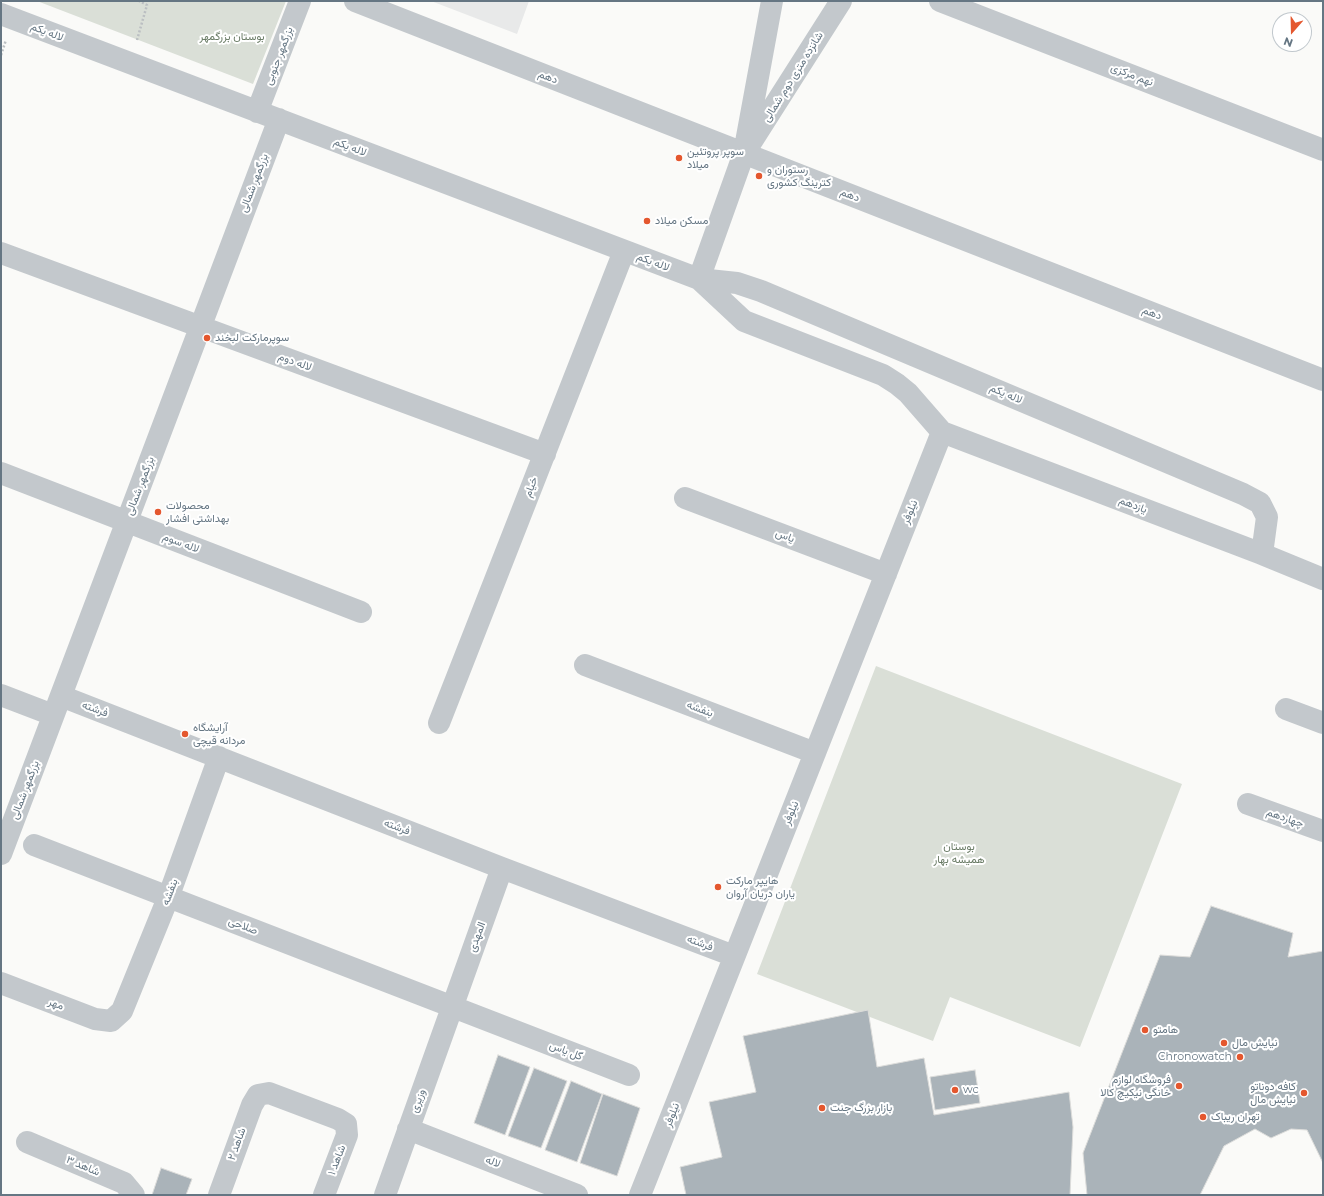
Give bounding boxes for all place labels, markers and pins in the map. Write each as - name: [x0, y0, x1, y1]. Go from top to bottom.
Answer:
- place label: سوپر پروتئین میلاد: [687, 145, 744, 171]
- marker: سوپر پروتئین میلاد: [674, 153, 684, 163]
- place label: رستوران و کترینگ کشوری: [767, 163, 831, 189]
- marker: رستوران و کترینگ کشوری: [754, 171, 764, 181]
- place label: مسکن میلاد: [655, 214, 708, 228]
- marker: مسکن میلاد: [642, 216, 652, 226]
- place label: سوپرمارکت لبخند: [215, 331, 289, 345]
- marker: سوپرمارکت لبخند: [202, 333, 212, 343]
- place label: محصولات بهداشتی افشار: [166, 499, 229, 525]
- marker: محصولات بهداشتی افشار: [153, 507, 163, 517]
- place label: آرایشگاه مردانه قیچی: [193, 721, 245, 747]
- marker: آرایشگاه مردانه قیچی: [180, 729, 190, 739]
- place label: هایپر مارکت یاران دریان آروان: [726, 874, 795, 900]
- marker: هایپر مارکت یاران دریان آروان: [713, 882, 723, 892]
- place label: هامتو: [1153, 1023, 1178, 1037]
- marker: هامتو: [1140, 1025, 1150, 1035]
- place label: نیایش مال: [1232, 1036, 1278, 1050]
- marker: نیایش مال: [1219, 1038, 1229, 1048]
- place label: Chronowatch: [1158, 1050, 1232, 1064]
- marker: Chronowatch: [1235, 1052, 1245, 1062]
- place label: فروشگاه لوازم خانگی نیکیچ کالا: [1100, 1073, 1171, 1099]
- place label: کافه دوناتو نیایش مال: [1250, 1080, 1296, 1106]
- marker: فروشگاه لوازم خانگی نیکیچ کالا: [1174, 1081, 1184, 1091]
- place label: wc: [963, 1083, 979, 1097]
- marker: wc: [950, 1085, 960, 1095]
- marker: کافه دوناتو نیایش مال: [1299, 1088, 1309, 1098]
- place label: بازار بزرگ جنت: [830, 1101, 892, 1115]
- marker: بازار بزرگ جنت: [817, 1103, 827, 1113]
- place label: تهران ریباک: [1211, 1110, 1260, 1124]
- marker: تهران ریباک: [1198, 1112, 1208, 1122]

